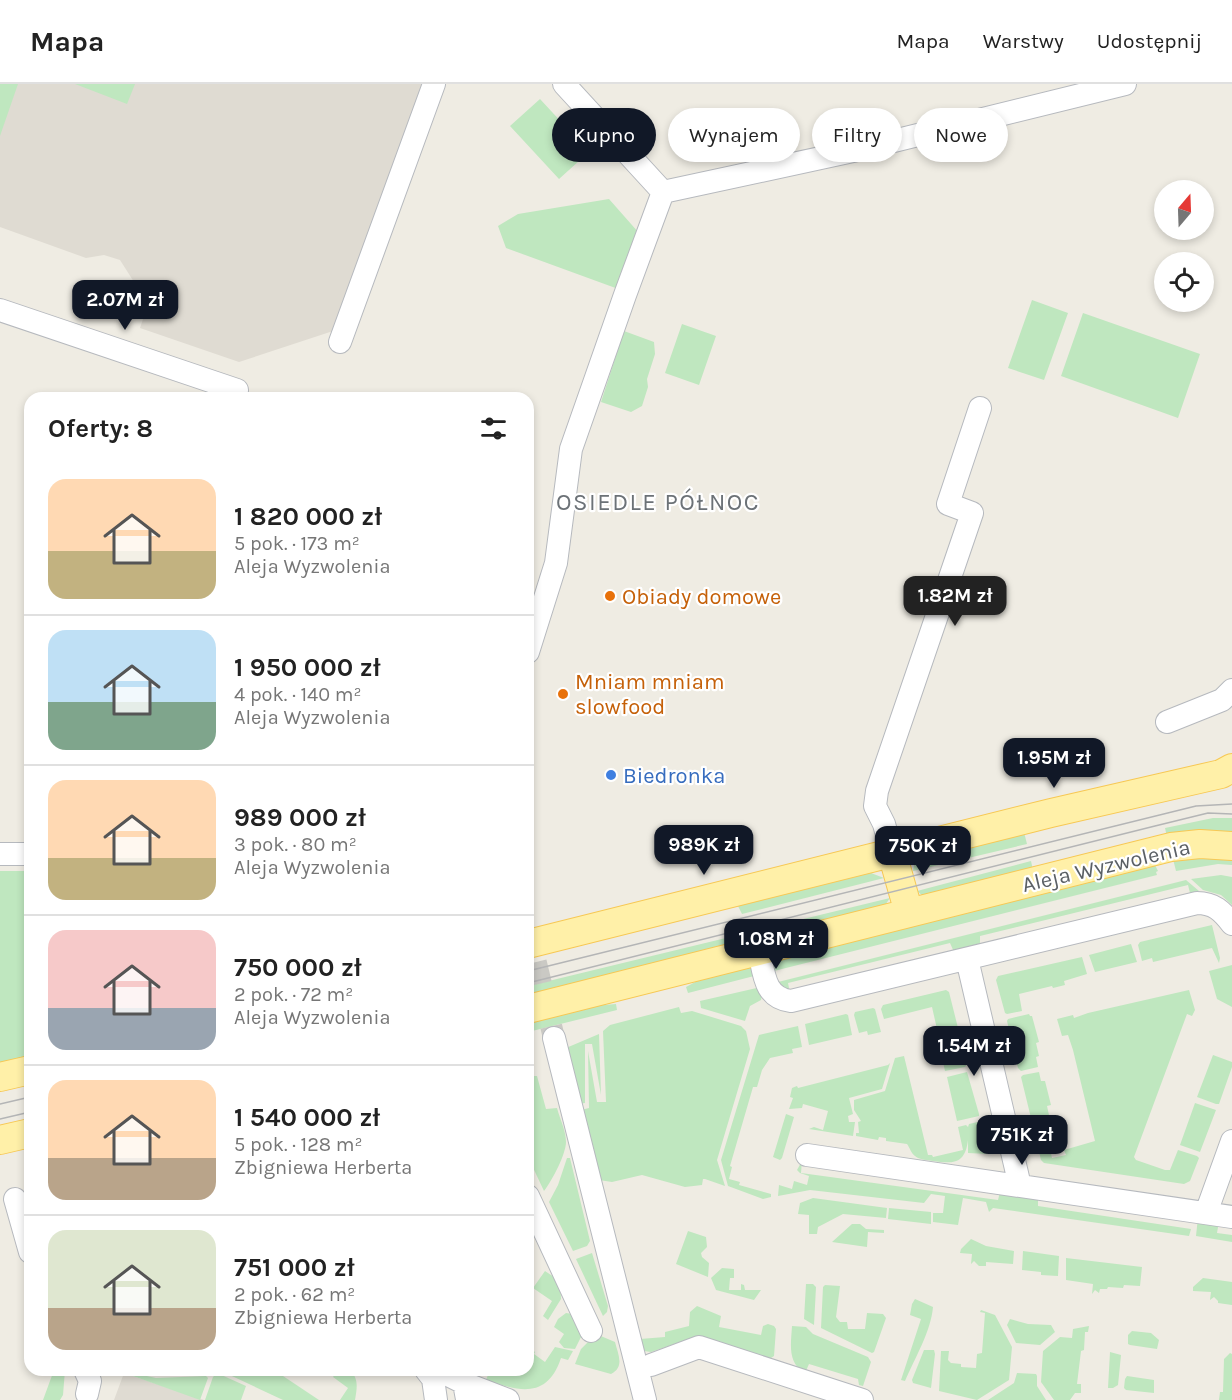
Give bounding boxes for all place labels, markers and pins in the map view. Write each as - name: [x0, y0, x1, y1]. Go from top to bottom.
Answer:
- pin: 2.07M zł: [63, 280, 187, 331]
- pin: 1.82M zł: [893, 576, 1017, 627]
- place label: Obiady domowe: [622, 584, 781, 610]
- marker: Obiady domowe: [603, 589, 617, 603]
- place label: Mniam mniam slowfood: [575, 669, 725, 720]
- marker: Mniam mniam slowfood: [556, 687, 570, 701]
- pin: 1.95M zł: [992, 738, 1116, 789]
- place label: Biedronka: [623, 763, 725, 789]
- marker: Biedronka: [604, 768, 618, 782]
- pin: 989K zł: [649, 825, 759, 876]
- pin: 750K zł: [868, 826, 978, 877]
- pin: 1.08M zł: [714, 919, 838, 970]
- pin: 1.54M zł: [912, 1026, 1036, 1077]
- pin: 751K zł: [967, 1115, 1077, 1166]

